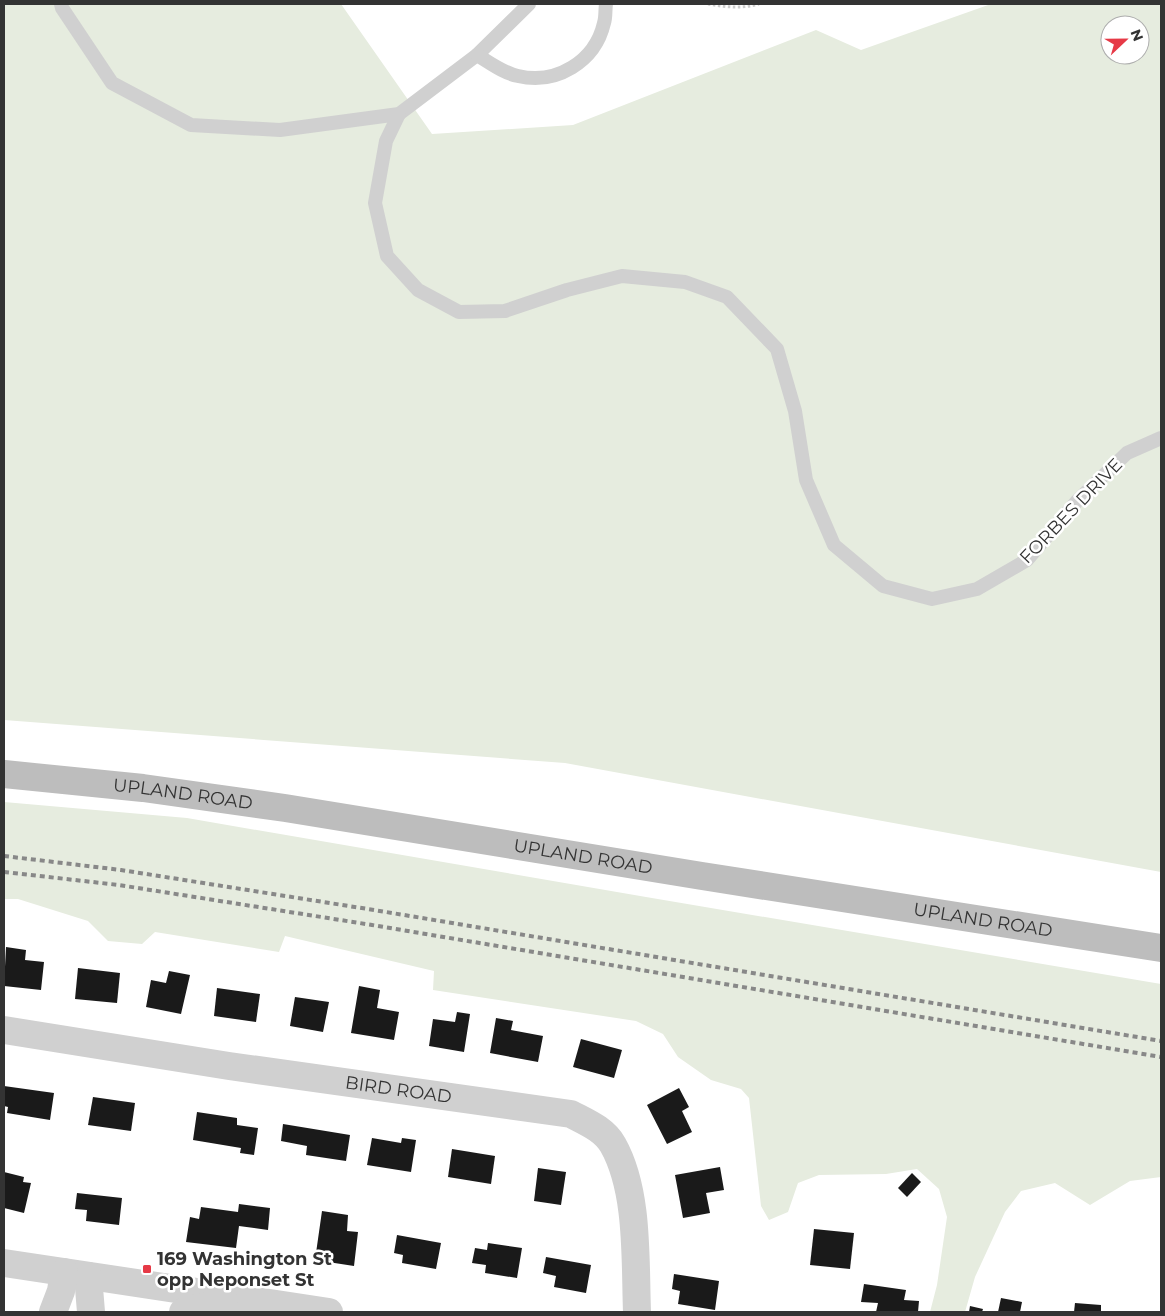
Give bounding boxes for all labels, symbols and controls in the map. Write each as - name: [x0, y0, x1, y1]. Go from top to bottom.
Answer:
- north arrow: [1100, 15, 1150, 65]
- text: N: [1127, 27, 1148, 44]
- street label: FORBES DRIVE: [1015, 454, 1127, 568]
- street label: UPLAND ROAD: [112, 774, 254, 814]
- street label: UPLAND ROAD: [512, 834, 654, 879]
- street label: UPLAND ROAD: [912, 898, 1054, 942]
- street label: BIRD ROAD: [344, 1071, 453, 1108]
- place label: 169 Washington St opp Neponset St: [157, 1248, 332, 1291]
- marker: 169 Washington St opp Neponset St: [141, 1263, 153, 1275]

